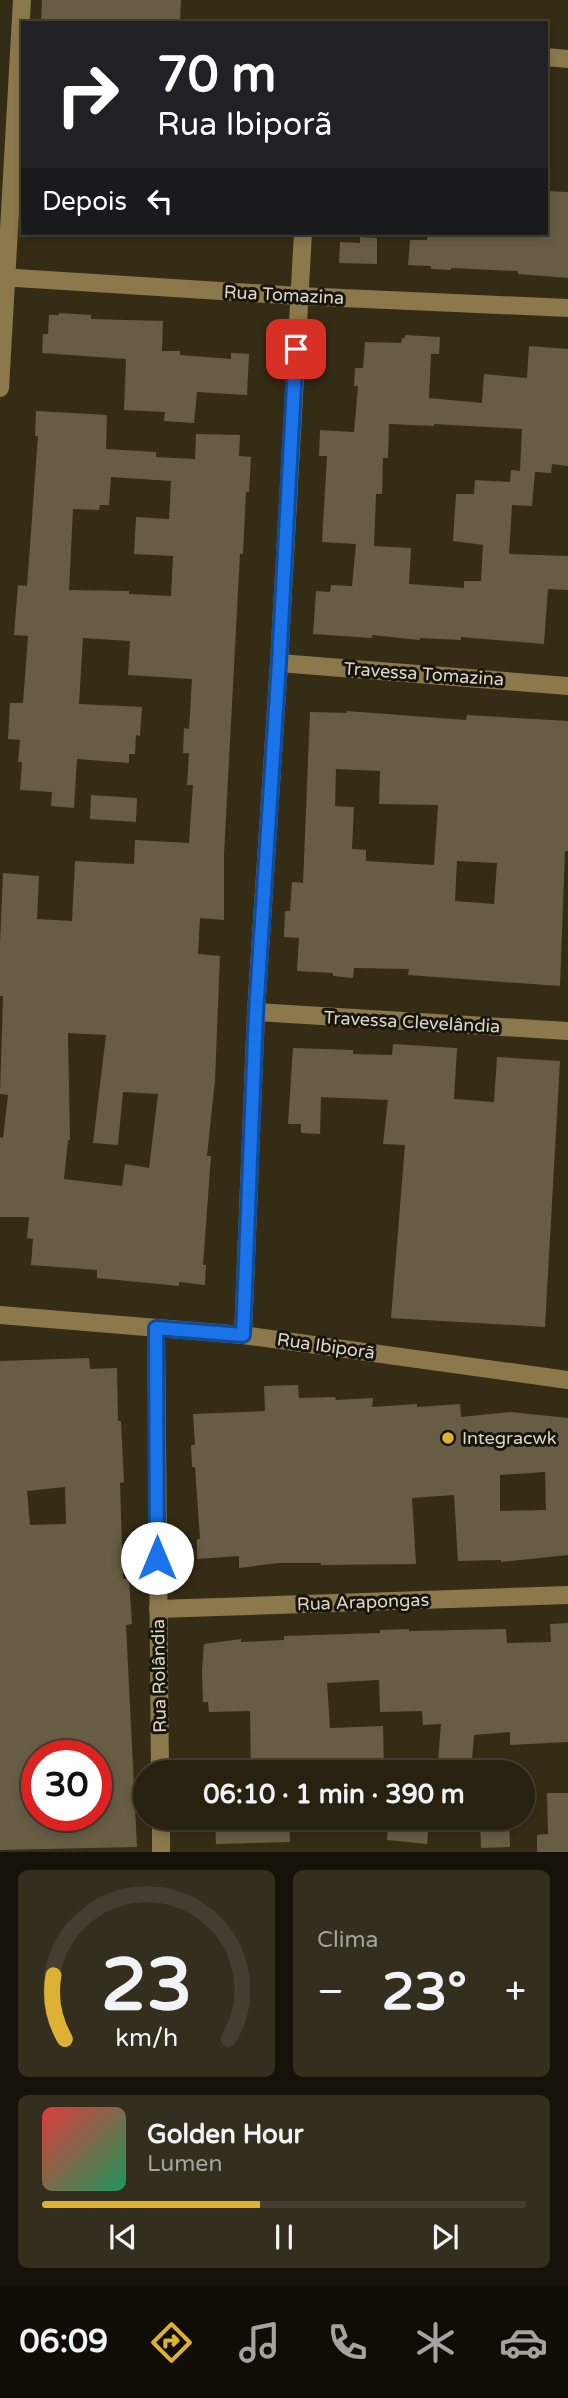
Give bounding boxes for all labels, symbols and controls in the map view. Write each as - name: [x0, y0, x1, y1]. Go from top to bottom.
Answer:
- text: 70 m: [157, 46, 276, 105]
- icon: right: [42, 49, 133, 140]
- text: Rua Ibiporã: [157, 106, 332, 144]
- icon: left: [141, 182, 179, 220]
- text: Depois: [42, 186, 127, 217]
- street label: Rua Tomazina: [223, 281, 345, 309]
- pin: [266, 319, 326, 379]
- icon: arrive: [277, 330, 315, 368]
- street label: Travessa Tomazina: [343, 657, 505, 691]
- street label: Travessa Clevelândia: [323, 1006, 501, 1038]
- street label: Rua Ibiporã: [276, 1328, 376, 1364]
- place label: Integracwk: [462, 1427, 557, 1449]
- marker: Integracwk: [440, 1430, 456, 1446]
- position arrow: [120, 1521, 194, 1595]
- street label: Rua Arapongas: [297, 1589, 429, 1615]
- street label: Rua Rolândia: [147, 1619, 171, 1733]
- speed limit sign: 30: [21, 1740, 112, 1831]
- text: 06:10 · 1 min · 390 m: [203, 1779, 465, 1810]
- text: Clima: [317, 1926, 378, 1954]
- text: 23: [101, 1943, 192, 2031]
- text: 23°: [382, 1961, 467, 2024]
- text: −: [317, 1969, 344, 2015]
- text: +: [505, 1969, 526, 2015]
- text: km/h: [115, 2023, 178, 2053]
- text: Golden Hour: [147, 2119, 304, 2150]
- text: Lumen: [147, 2150, 222, 2178]
- icon: previous: [104, 2218, 142, 2256]
- icon: pause: [265, 2218, 303, 2256]
- icon: next: [426, 2218, 464, 2256]
- icon: directions: [147, 2318, 196, 2367]
- icon: music: [235, 2318, 284, 2367]
- icon: phone: [323, 2318, 372, 2367]
- icon: climate: [411, 2318, 460, 2367]
- icon: car: [499, 2318, 548, 2367]
- text: 06:09: [20, 2323, 108, 2361]

